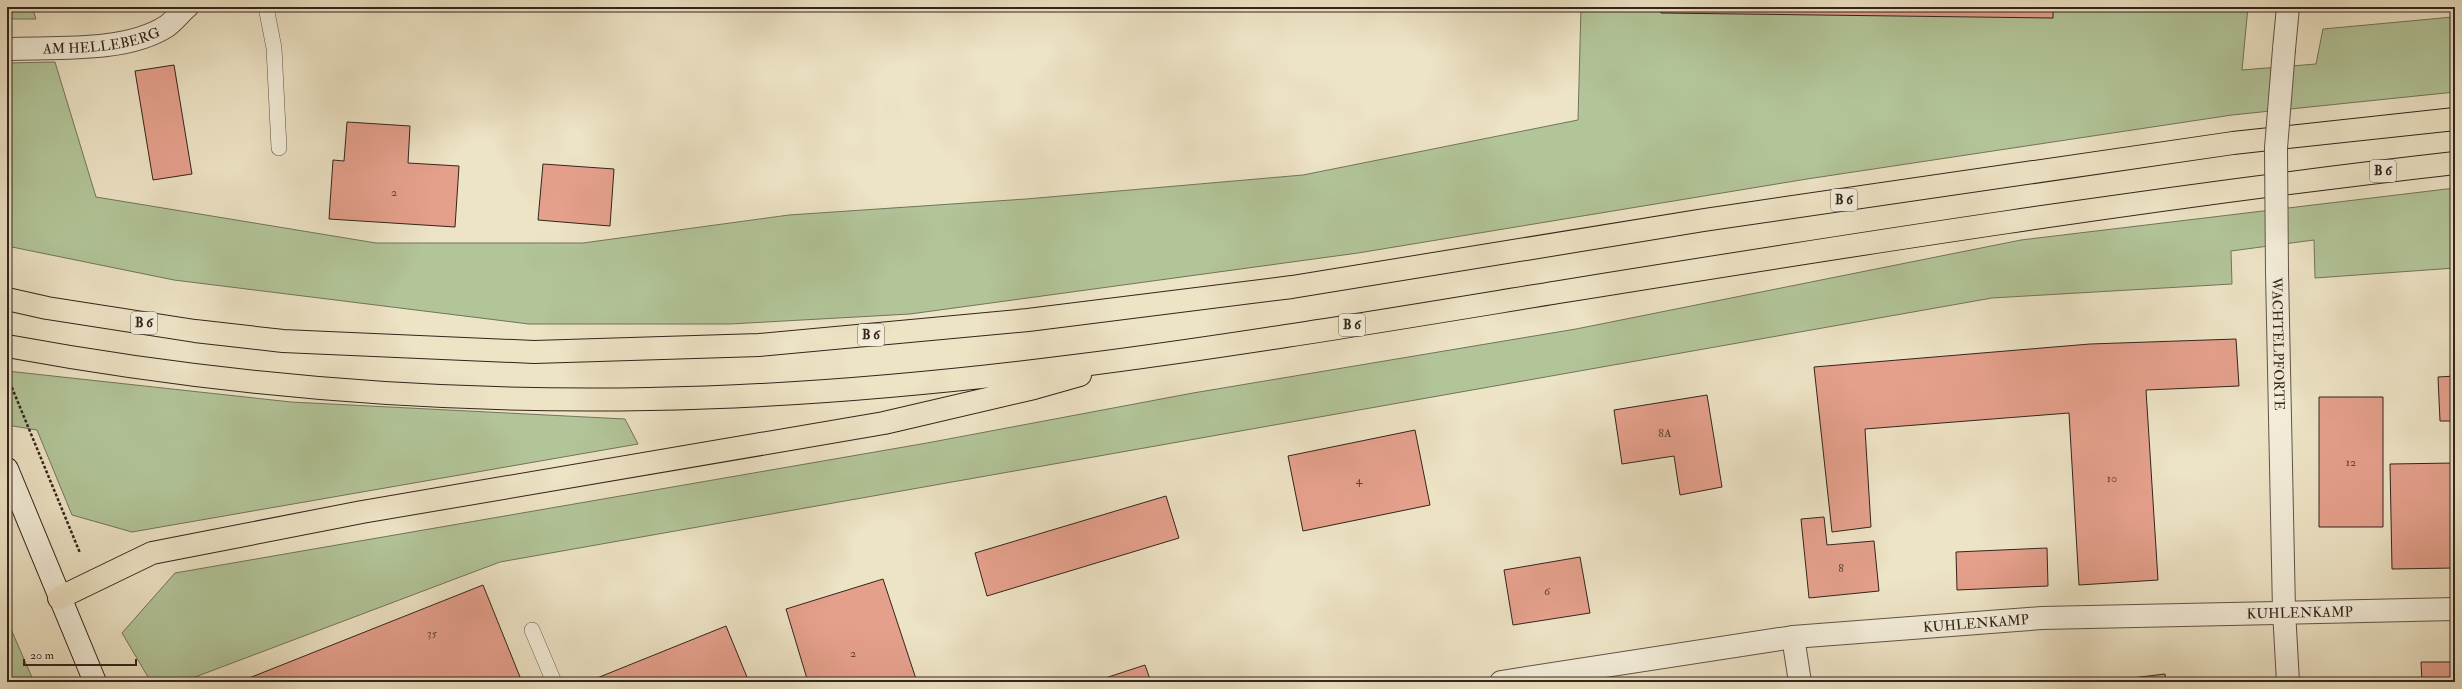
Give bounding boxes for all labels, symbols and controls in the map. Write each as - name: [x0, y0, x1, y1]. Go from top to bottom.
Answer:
- street label: AM HELLEBERG: [42, 23, 163, 57]
- road number: B 6: [2370, 160, 2396, 182]
- house number: 2: [391, 185, 397, 200]
- road number: B 6: [1831, 189, 1857, 211]
- street label: WACHTELPFORTE: [2269, 276, 2288, 411]
- road number: B 6: [131, 312, 157, 334]
- road number: B 6: [1339, 314, 1365, 336]
- road number: B 6: [858, 324, 884, 346]
- house number: 8A: [1658, 426, 1672, 441]
- house number: 12: [2346, 455, 2356, 470]
- house number: 10: [2107, 471, 2117, 486]
- house number: 4: [1356, 473, 1363, 488]
- house number: 8: [1838, 561, 1844, 576]
- house number: 6: [1544, 584, 1551, 599]
- street label: KUHLENKAMP: [2247, 603, 2353, 622]
- street label: KUHLENKAMP: [1923, 611, 2030, 636]
- house number: 35: [427, 626, 438, 641]
- scale bar: [24, 641, 136, 667]
- house number: 2: [850, 646, 856, 661]
- text: 20 m: [30, 648, 55, 663]

